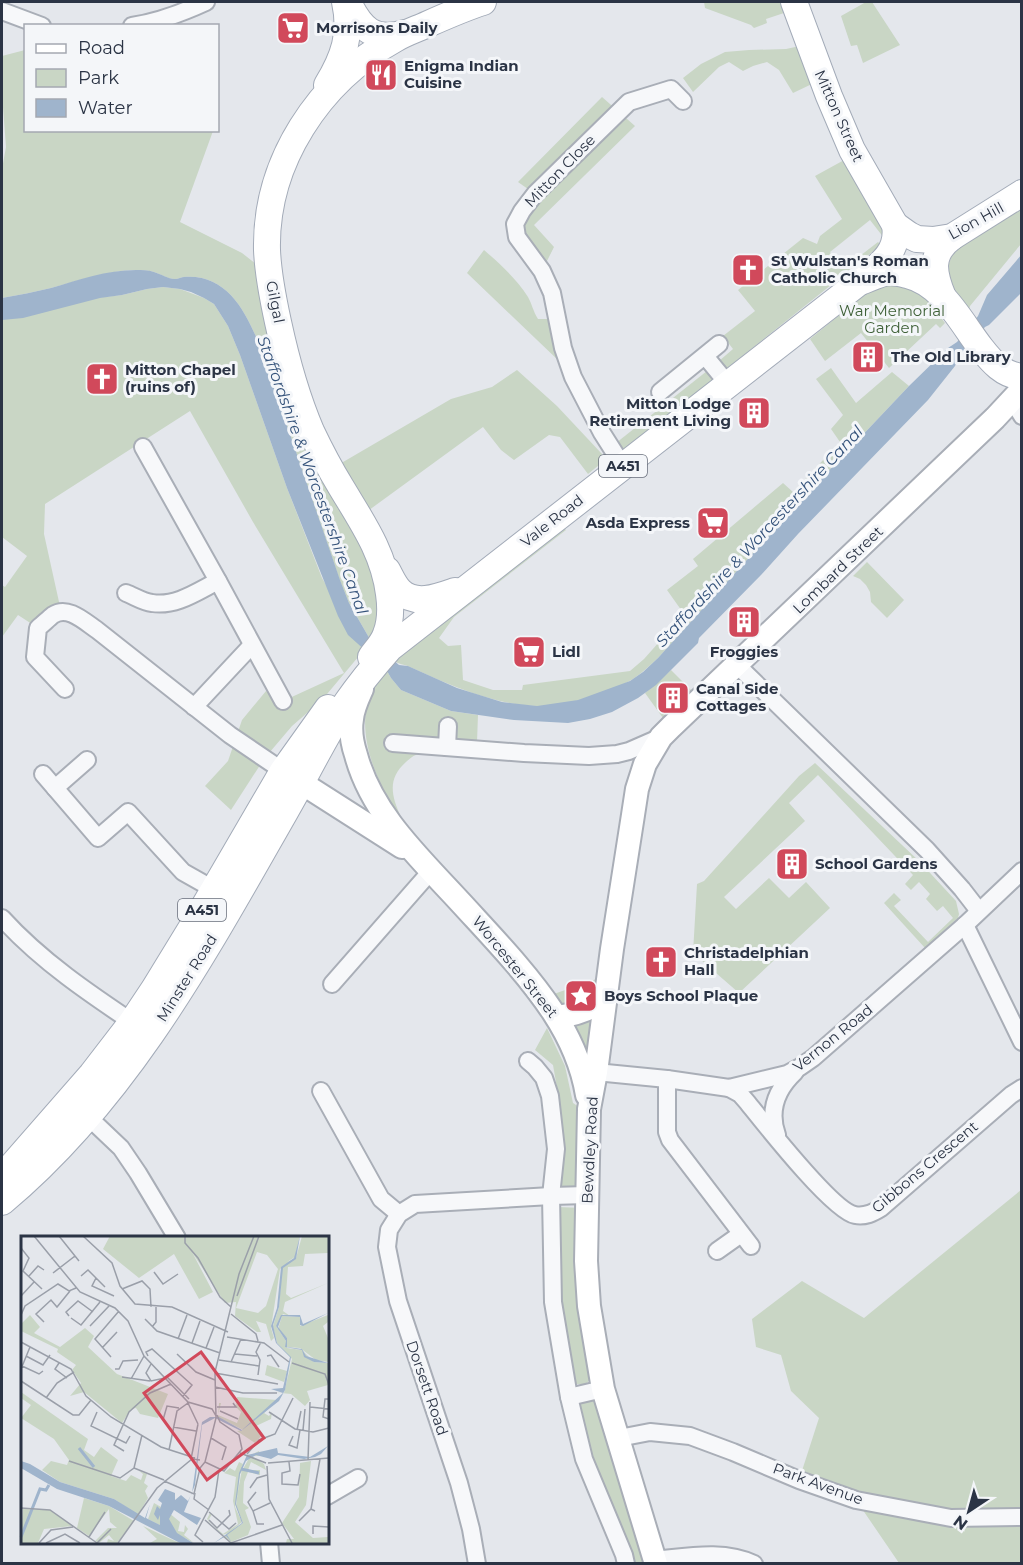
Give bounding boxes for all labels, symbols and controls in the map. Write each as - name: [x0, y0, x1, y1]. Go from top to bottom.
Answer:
- supermarket icon: Morrisons Daily: [275, 10, 311, 46]
- place label: Morrisons Daily: [316, 18, 439, 37]
- legend: [24, 24, 219, 132]
- text: Road: [78, 37, 125, 59]
- place label: Enigma Indian Cuisine: [404, 56, 519, 92]
- restaurant icon: Enigma Indian Cuisine: [363, 57, 399, 93]
- text: Park: [78, 67, 119, 89]
- street label: Mitton Street: [811, 67, 868, 165]
- text: Water: [78, 97, 133, 119]
- street label: Mitton Close: [520, 130, 599, 211]
- street label: Lion Hill: [945, 198, 1007, 244]
- place label: St Wulstan's Roman Catholic Church: [771, 251, 929, 287]
- church icon: St Wulstan's Roman Catholic Church: [730, 252, 766, 288]
- street label: Gilgal: [262, 279, 289, 325]
- park label: War Memorial Garden: [839, 301, 945, 337]
- water label: Staffordshire & Worcestershire Canal: [253, 333, 372, 618]
- building icon: The Old Library: [850, 339, 886, 375]
- place label: The Old Library: [891, 347, 1012, 366]
- place label: Mitton Chapel (ruins of): [125, 360, 236, 396]
- church icon: Mitton Chapel (ruins of): [84, 361, 120, 397]
- place label: Mitton Lodge Retirement Living: [589, 394, 731, 430]
- building icon: Mitton Lodge Retirement Living: [736, 395, 772, 431]
- water label: Staffordshire & Worcestershire Canal: [652, 421, 867, 651]
- road number: A451: [599, 455, 647, 477]
- street label: Vale Road: [516, 490, 587, 551]
- supermarket icon: Asda Express: [695, 505, 731, 541]
- place label: Asda Express: [585, 513, 690, 532]
- street label: Lombard Street: [789, 522, 887, 618]
- building icon: Froggies: [726, 604, 762, 640]
- supermarket icon: Lidl: [511, 634, 547, 670]
- place label: Lidl: [552, 642, 580, 661]
- place label: Froggies: [710, 642, 778, 661]
- place label: Canal Side Cottages: [696, 679, 778, 715]
- building icon: Canal Side Cottages: [655, 680, 691, 716]
- building icon: School Gardens: [774, 846, 810, 882]
- place label: School Gardens: [815, 854, 938, 873]
- road number: A451: [178, 899, 226, 921]
- street label: Worcester Street: [468, 912, 562, 1022]
- street label: Minster Road: [152, 930, 221, 1025]
- place label: Christadelphian Hall: [684, 943, 809, 979]
- church icon: Christadelphian Hall: [643, 944, 679, 980]
- place icon: Boys School Plaque: [563, 978, 599, 1014]
- place label: Boys School Plaque: [604, 986, 758, 1005]
- street label: Vernon Road: [789, 1000, 877, 1076]
- street label: Bewdley Road: [577, 1096, 602, 1204]
- street label: Gibbons Crescent: [868, 1117, 982, 1217]
- inset map: [21, 1236, 328, 1544]
- street label: Dorsett Road: [402, 1338, 453, 1438]
- street label: Park Avenue: [770, 1458, 866, 1509]
- north arrow: [939, 1481, 999, 1541]
- text: N: [950, 1511, 971, 1534]

